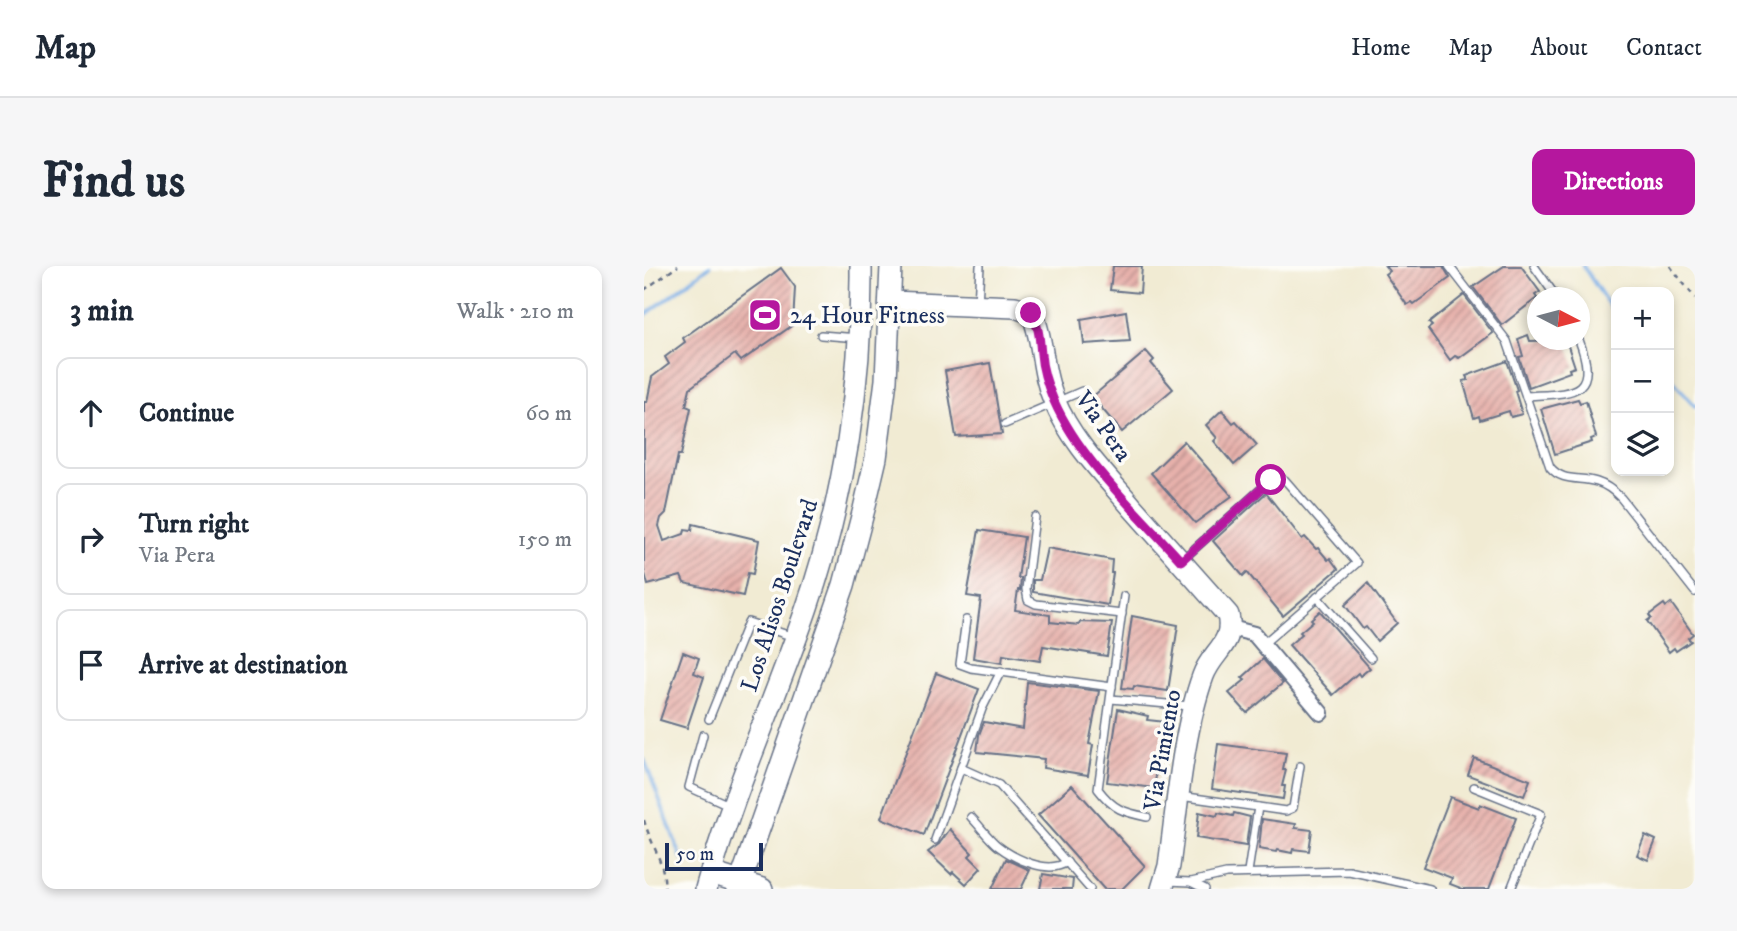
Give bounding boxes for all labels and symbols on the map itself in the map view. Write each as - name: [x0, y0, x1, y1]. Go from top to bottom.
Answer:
- north arrow: [1527, 287, 1590, 350]
- sports icon: 24 Hour Fitness: [746, 296, 784, 334]
- route end: [1015, 297, 1046, 328]
- place label: 24 Hour Fitness: [790, 301, 945, 331]
- street label: Via Pera: [1068, 385, 1139, 468]
- route start: [1255, 464, 1286, 495]
- street label: Los Alisos Boulevard: [735, 495, 825, 695]
- street label: Via Pimiento: [1137, 687, 1188, 814]
- scale bar: [665, 840, 763, 872]

